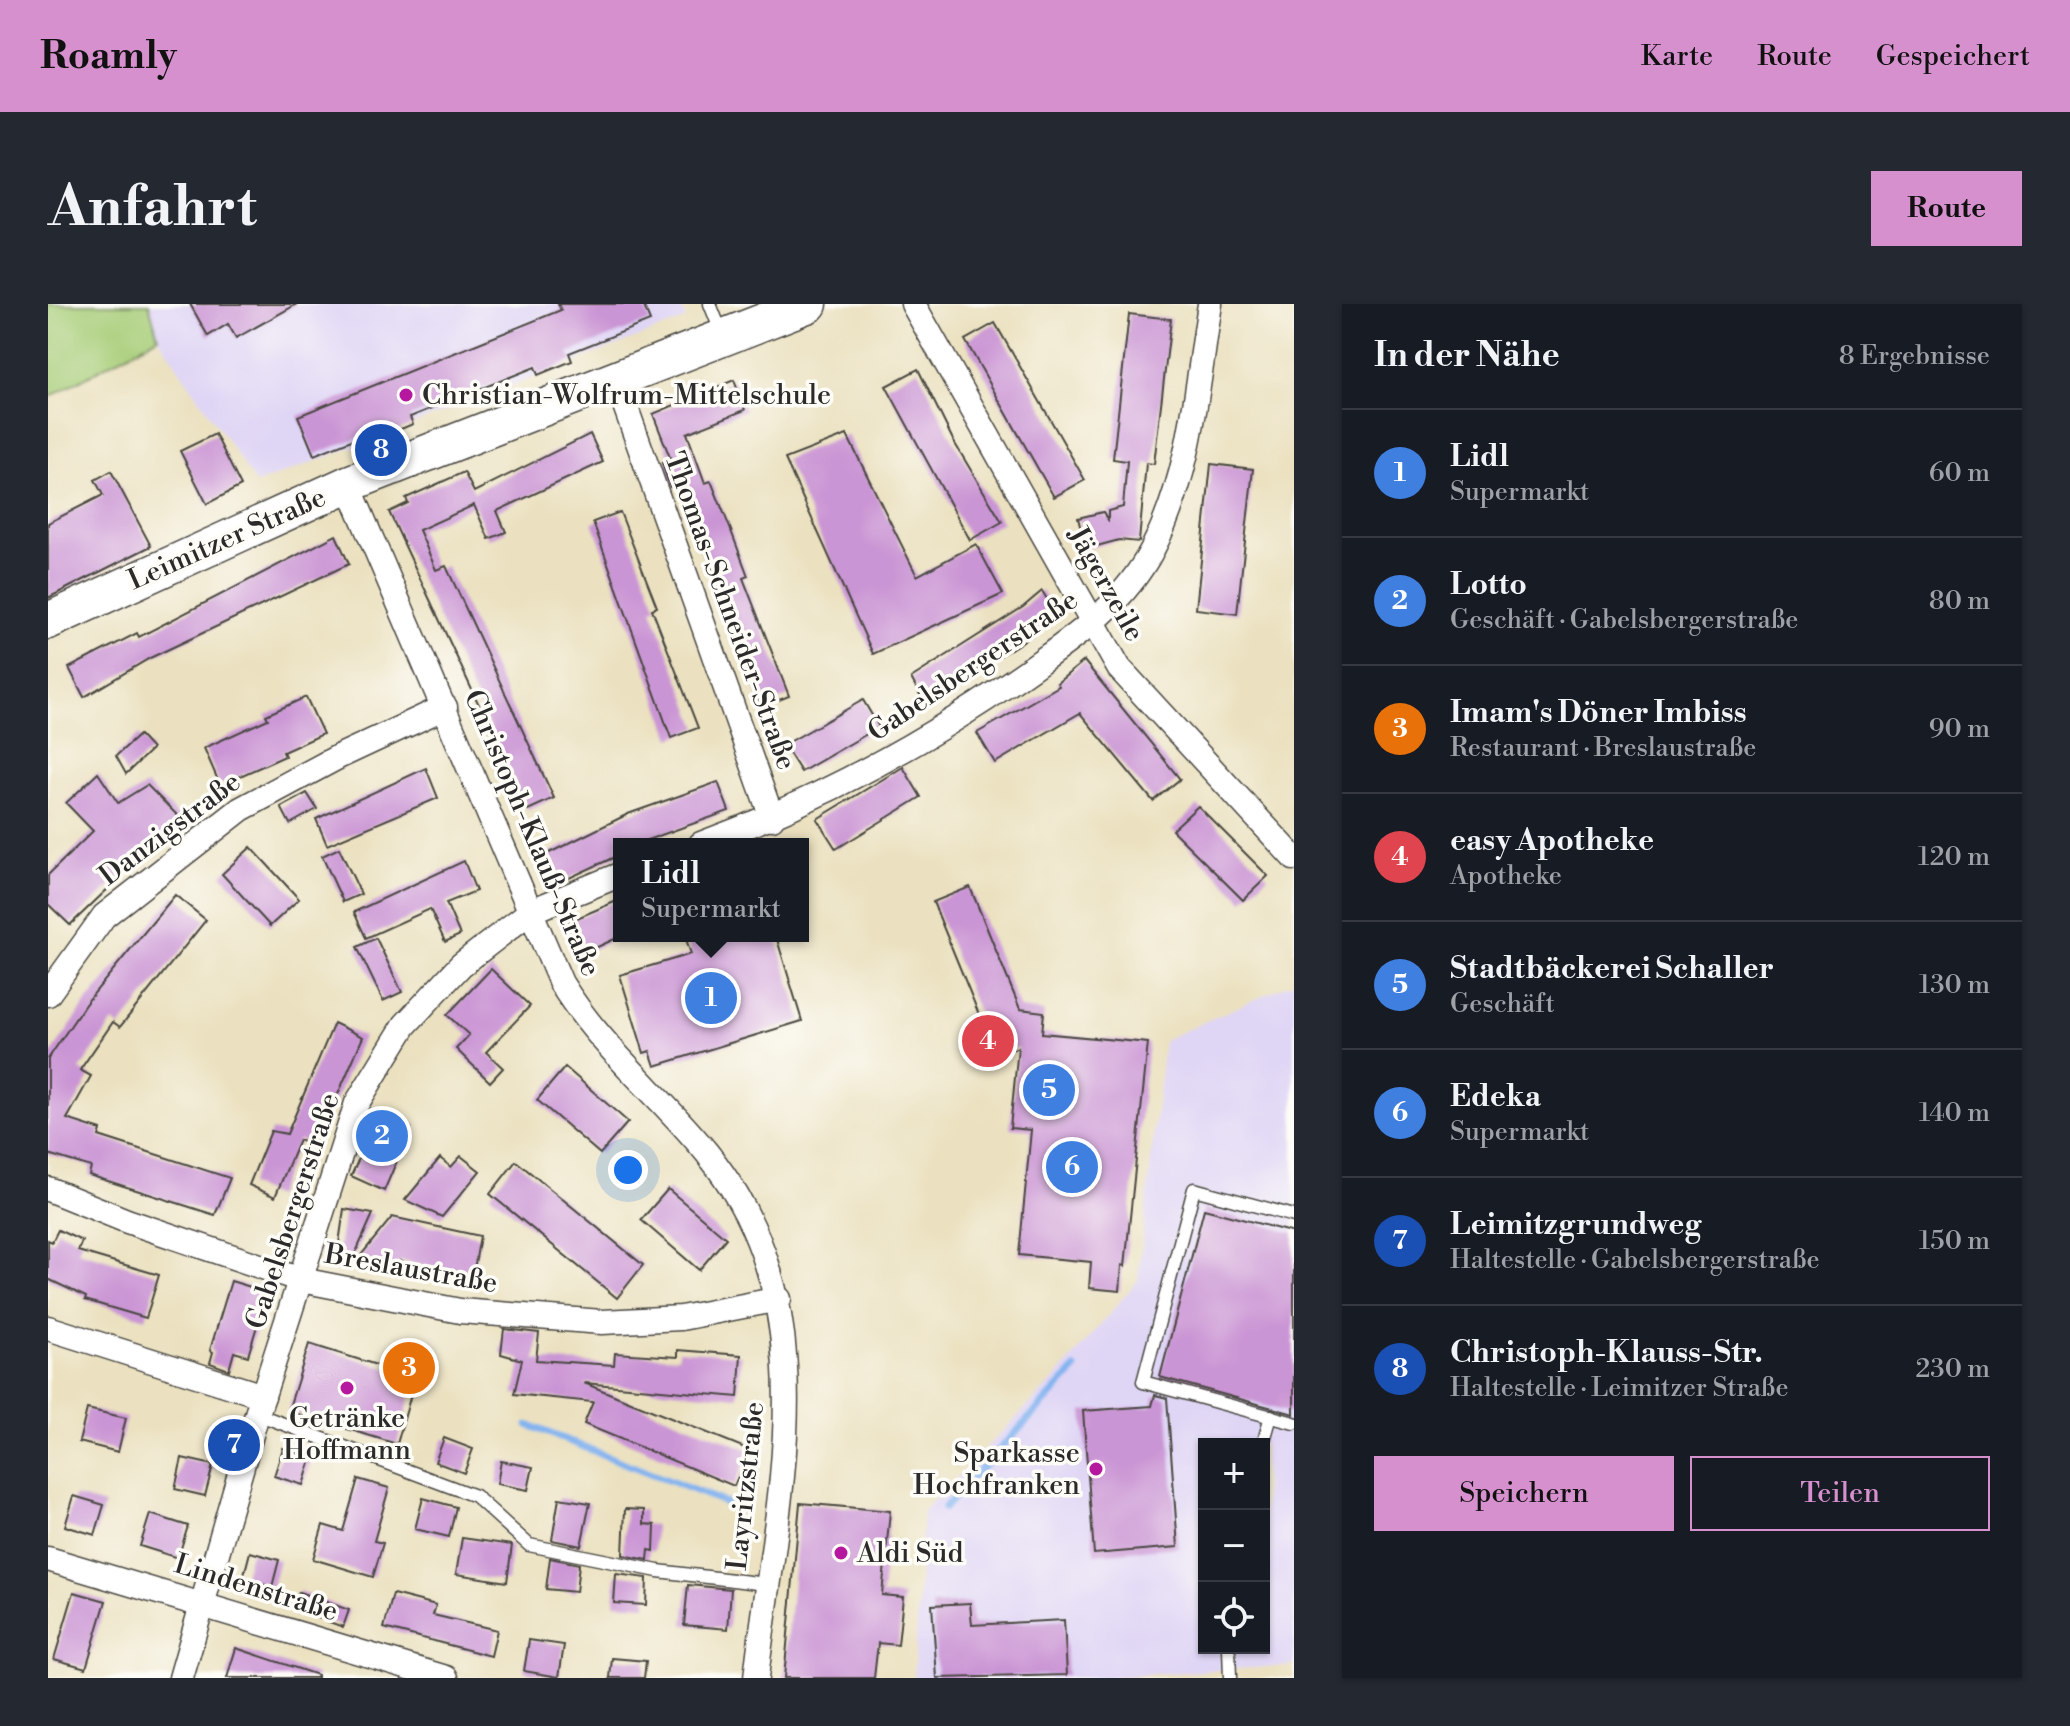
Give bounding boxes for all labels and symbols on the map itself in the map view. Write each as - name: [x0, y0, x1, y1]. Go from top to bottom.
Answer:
- place label: Christian-Wolfrum-Mittelschule: [422, 378, 831, 413]
- marker: Christian-Wolfrum-Mittelschule: [397, 386, 415, 404]
- pin: 8: [355, 420, 407, 480]
- street label: Thomas-Schneider-Straße: [656, 447, 804, 775]
- street label: Leimitzer Straße: [123, 480, 331, 598]
- street label: Jägerzeile: [1060, 520, 1152, 647]
- street label: Gabelsbergerstraße: [861, 583, 1085, 749]
- street label: Christoph-Klauß-Straße: [456, 684, 608, 982]
- street label: Danzigstraße: [92, 764, 248, 894]
- pin: 1: [685, 968, 737, 1028]
- pin: 4: [962, 1011, 1014, 1071]
- pin: 5: [1023, 1060, 1075, 1120]
- street label: Gabelsbergerstraße: [238, 1089, 348, 1333]
- pin: 2: [356, 1106, 408, 1166]
- pin: 6: [1046, 1137, 1098, 1197]
- your location: [608, 1150, 648, 1190]
- street label: Breslaustraße: [321, 1236, 500, 1301]
- pin: 3: [383, 1338, 435, 1398]
- marker: Getränke Hoffmann: [338, 1379, 356, 1397]
- street label: Layritzstraße: [720, 1400, 772, 1572]
- place label: Getränke Hoffmann: [283, 1401, 411, 1468]
- pin: 7: [208, 1415, 260, 1475]
- place label: Sparkasse Hochfranken: [913, 1436, 1080, 1503]
- marker: Sparkasse Hochfranken: [1087, 1460, 1105, 1478]
- place label: Aldi Süd: [856, 1536, 963, 1571]
- marker: Aldi Süd: [832, 1544, 850, 1562]
- street label: Lindenstraße: [170, 1546, 342, 1630]

